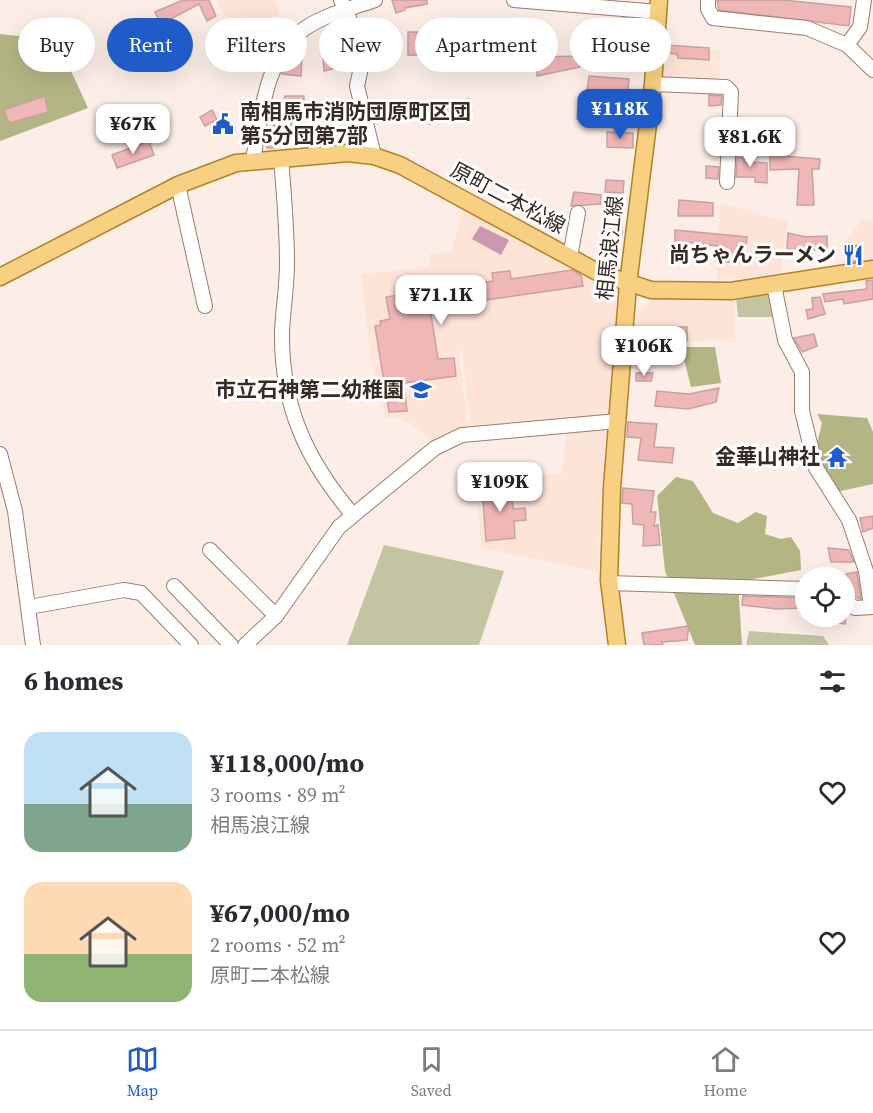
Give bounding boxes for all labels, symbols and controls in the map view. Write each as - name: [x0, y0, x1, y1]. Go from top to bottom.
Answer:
- chip: Buy: [18, 18, 95, 72]
- chip: Rent: [107, 18, 193, 72]
- chip: Filters: [205, 18, 307, 72]
- chip: New: [319, 18, 403, 72]
- chip: Apartment: [415, 18, 558, 72]
- chip: House: [570, 18, 671, 72]
- pin: ¥118K: [578, 89, 662, 140]
- text: ¥118K: [591, 94, 649, 122]
- place label: 南相馬市消防団原町区団 第5分団第7部: [240, 97, 471, 150]
- pin: ¥67K: [97, 104, 169, 155]
- text: ¥67K: [110, 109, 156, 137]
- public building icon: 南相馬市消防団原町区団 第5分団第7部: [211, 112, 235, 136]
- pin: ¥81.6K: [701, 117, 799, 168]
- text: ¥81.6K: [718, 122, 782, 150]
- street label: 原町二本松線: [446, 155, 571, 240]
- street label: 相馬浪江線: [590, 194, 629, 302]
- place label: 尚ちゃんラーメン: [669, 240, 836, 269]
- restaurant icon: 尚ちゃんラーメン: [841, 243, 865, 267]
- pin: ¥71.1K: [392, 275, 490, 326]
- text: ¥71.1K: [409, 280, 473, 308]
- pin: ¥106K: [602, 326, 686, 377]
- text: ¥106K: [615, 331, 673, 359]
- place label: 市立石神第二幼稚園: [215, 375, 404, 404]
- school or university icon: 市立石神第二幼稚園: [409, 378, 433, 402]
- place label: 金華山神社: [715, 442, 820, 471]
- temple icon: 金華山神社: [825, 445, 849, 469]
- pin: ¥109K: [458, 462, 542, 513]
- text: ¥109K: [471, 467, 529, 495]
- map controls: [795, 567, 855, 627]
- button: locate: [795, 567, 855, 627]
- text: 6 homes: [24, 663, 123, 699]
- icon: filters: [816, 665, 849, 698]
- text: ¥118,000/mo: [210, 745, 364, 781]
- icon: home: [72, 756, 144, 828]
- icon: heart: [816, 776, 849, 809]
- text: 3 rooms · 89 m²: [210, 781, 346, 809]
- text: 相馬浪江線: [210, 811, 310, 839]
- text: ¥67,000/mo: [210, 895, 350, 931]
- icon: home: [72, 906, 144, 978]
- icon: heart: [816, 926, 849, 959]
- text: 2 rooms · 52 m²: [210, 931, 346, 959]
- text: 原町二本松線: [210, 961, 330, 989]
- tab: Map: [126, 1043, 159, 1101]
- tab: Saved: [411, 1043, 452, 1101]
- tab: Home: [703, 1043, 747, 1101]

